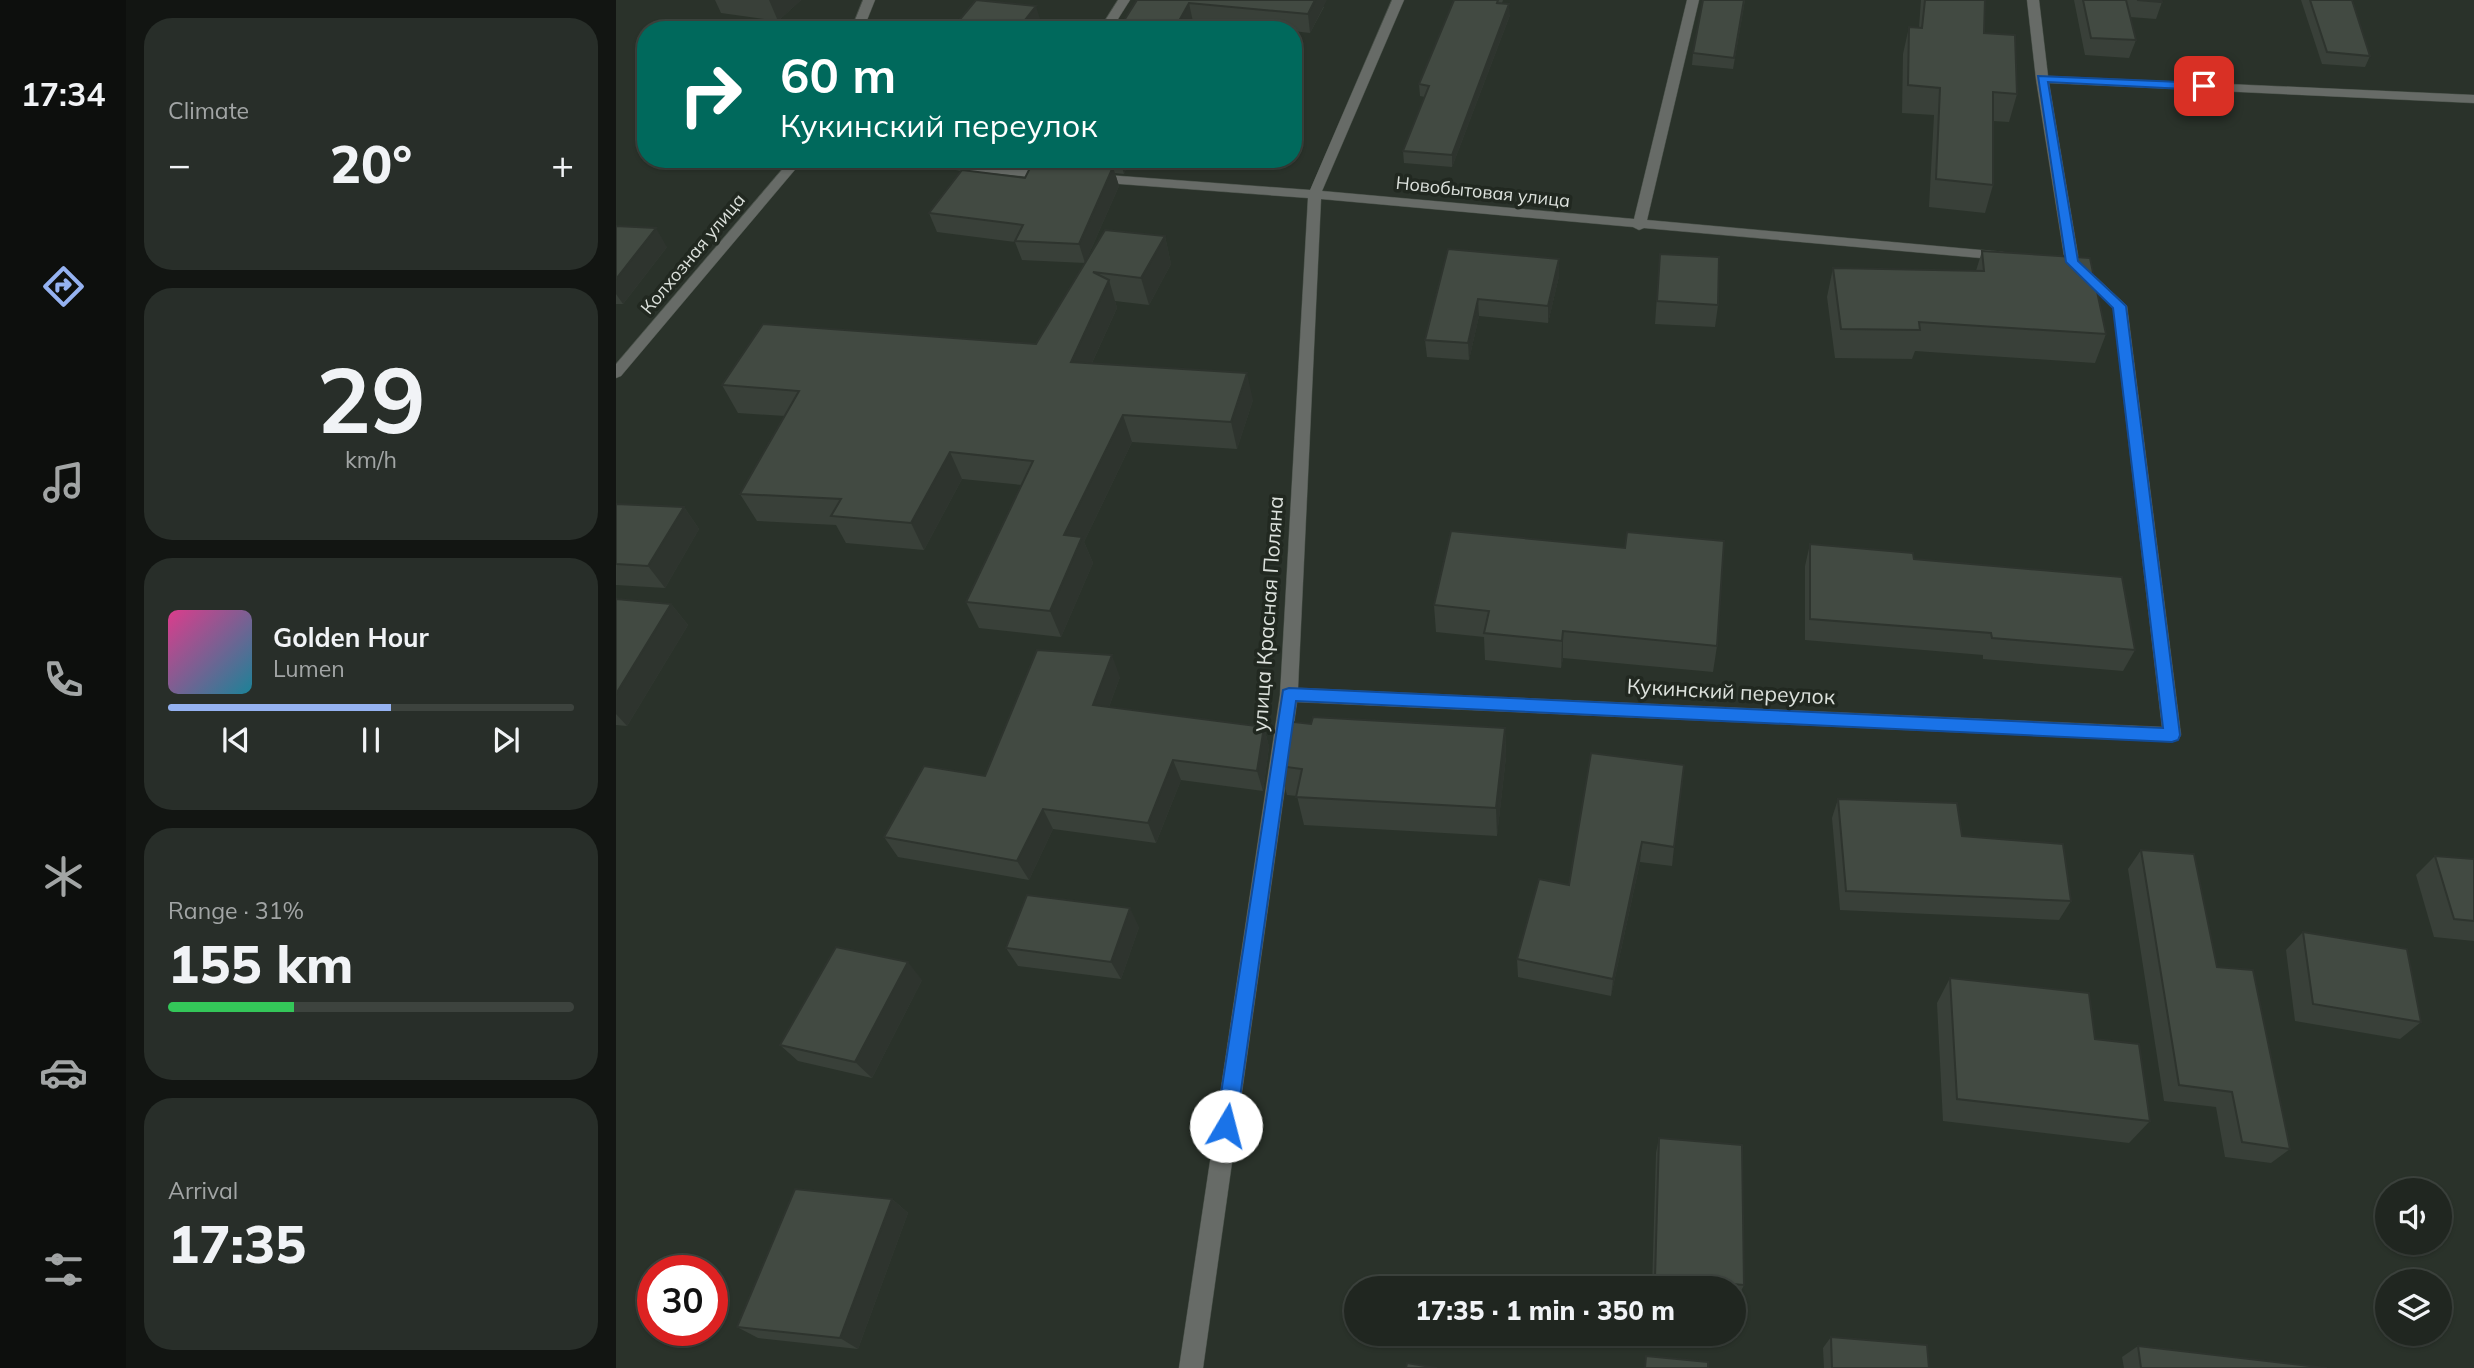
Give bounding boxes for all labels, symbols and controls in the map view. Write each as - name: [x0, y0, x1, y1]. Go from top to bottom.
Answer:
- text: 60 m: [780, 44, 896, 105]
- icon: right: [665, 49, 756, 140]
- pin: [2174, 56, 2234, 116]
- icon: arrive: [2185, 67, 2223, 105]
- text: 17:34: [21, 74, 105, 114]
- text: Climate: [168, 96, 249, 125]
- text: Кукинский переулок: [780, 105, 1098, 145]
- text: 20°: [330, 131, 412, 196]
- text: −: [168, 140, 191, 188]
- text: +: [551, 140, 574, 188]
- street label: Новобытовая улица: [1395, 171, 1571, 212]
- street label: Колхозная улица: [635, 189, 750, 319]
- icon: directions: [39, 262, 88, 311]
- text: 29: [316, 342, 426, 456]
- text: km/h: [345, 445, 397, 474]
- icon: music: [39, 458, 88, 507]
- street label: улица Красная Поляна: [1246, 495, 1288, 733]
- text: Golden Hour: [273, 621, 429, 654]
- text: Lumen: [273, 654, 345, 683]
- icon: phone: [39, 655, 88, 704]
- street label: Кукинский переулок: [1626, 673, 1836, 709]
- icon: previous: [217, 721, 255, 759]
- icon: pause: [352, 721, 390, 759]
- icon: next: [487, 721, 525, 759]
- icon: climate: [39, 852, 88, 901]
- text: Range · 31%: [168, 896, 304, 925]
- text: 155 km: [168, 931, 353, 996]
- icon: car: [39, 1048, 88, 1097]
- position arrow: [1189, 1089, 1263, 1163]
- text: Arrival: [168, 1176, 238, 1205]
- map controls: [2375, 1178, 2452, 1346]
- button: sound: [2375, 1178, 2452, 1255]
- text: 17:35: [168, 1211, 306, 1276]
- icon: filters: [39, 1245, 88, 1294]
- speed limit sign: 30: [637, 1255, 728, 1346]
- button: layers: [2375, 1269, 2452, 1346]
- text: 17:35 · 1 min · 350 m: [1415, 1294, 1675, 1327]

